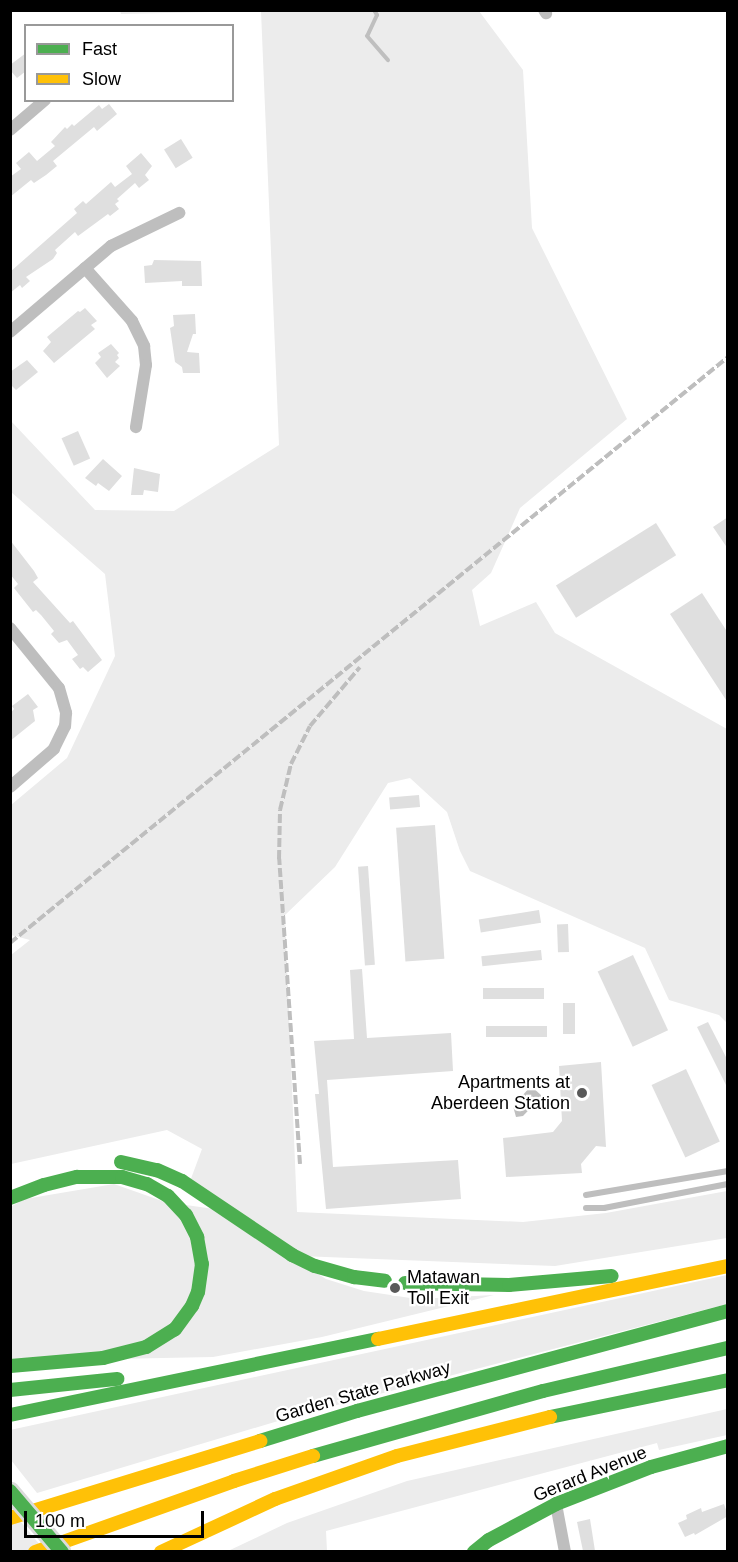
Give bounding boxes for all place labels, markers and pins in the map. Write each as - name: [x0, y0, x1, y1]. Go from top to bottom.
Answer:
- place label: Apartments at Aberdeen Station: [431, 1072, 570, 1114]
- marker: Apartments at Aberdeen Station: [575, 1086, 589, 1100]
- place label: Matawan Toll Exit: [407, 1267, 480, 1310]
- marker: Matawan Toll Exit: [388, 1281, 402, 1295]

